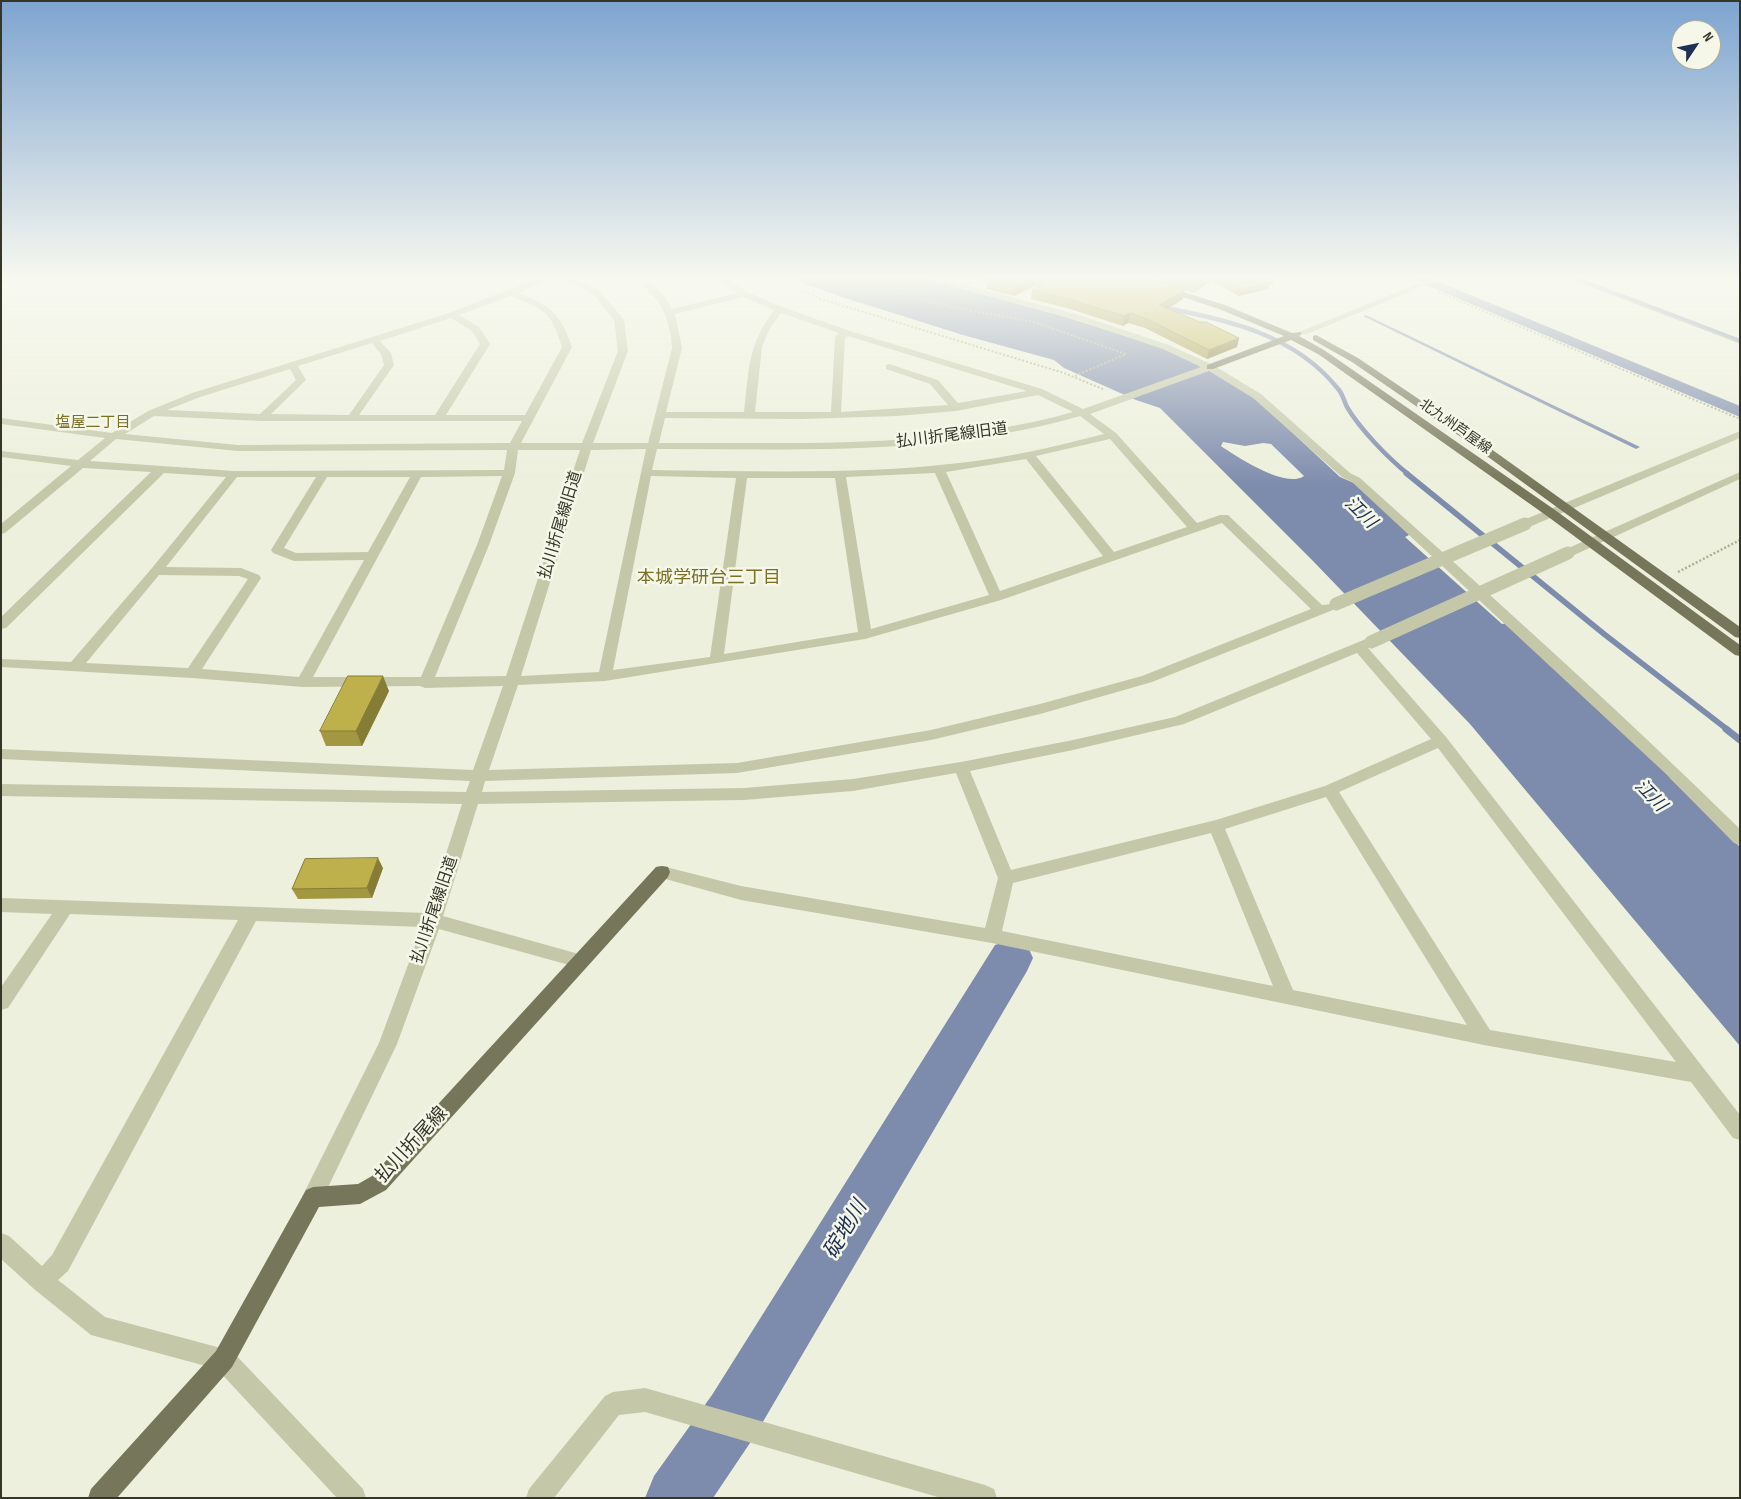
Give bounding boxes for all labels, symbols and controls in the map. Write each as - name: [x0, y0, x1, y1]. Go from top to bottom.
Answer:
- north arrow: [1671, 20, 1721, 70]
- text: N: [1699, 29, 1717, 45]
- street label: 北九州芦屋線: [1416, 396, 1494, 458]
- district label: 塩屋二丁目: [56, 414, 130, 432]
- street label: 払川折尾線旧道: [895, 420, 1009, 452]
- street label: 払川折尾線旧道: [535, 469, 587, 581]
- water label: 江川: [1340, 493, 1380, 533]
- district label: 本城学研台三丁目: [637, 567, 781, 589]
- water label: 江川: [1630, 776, 1670, 816]
- street label: 払川折尾線旧道: [408, 854, 462, 966]
- street label: 払川折尾線: [371, 1102, 453, 1188]
- water label: 碇地川: [819, 1197, 873, 1263]

